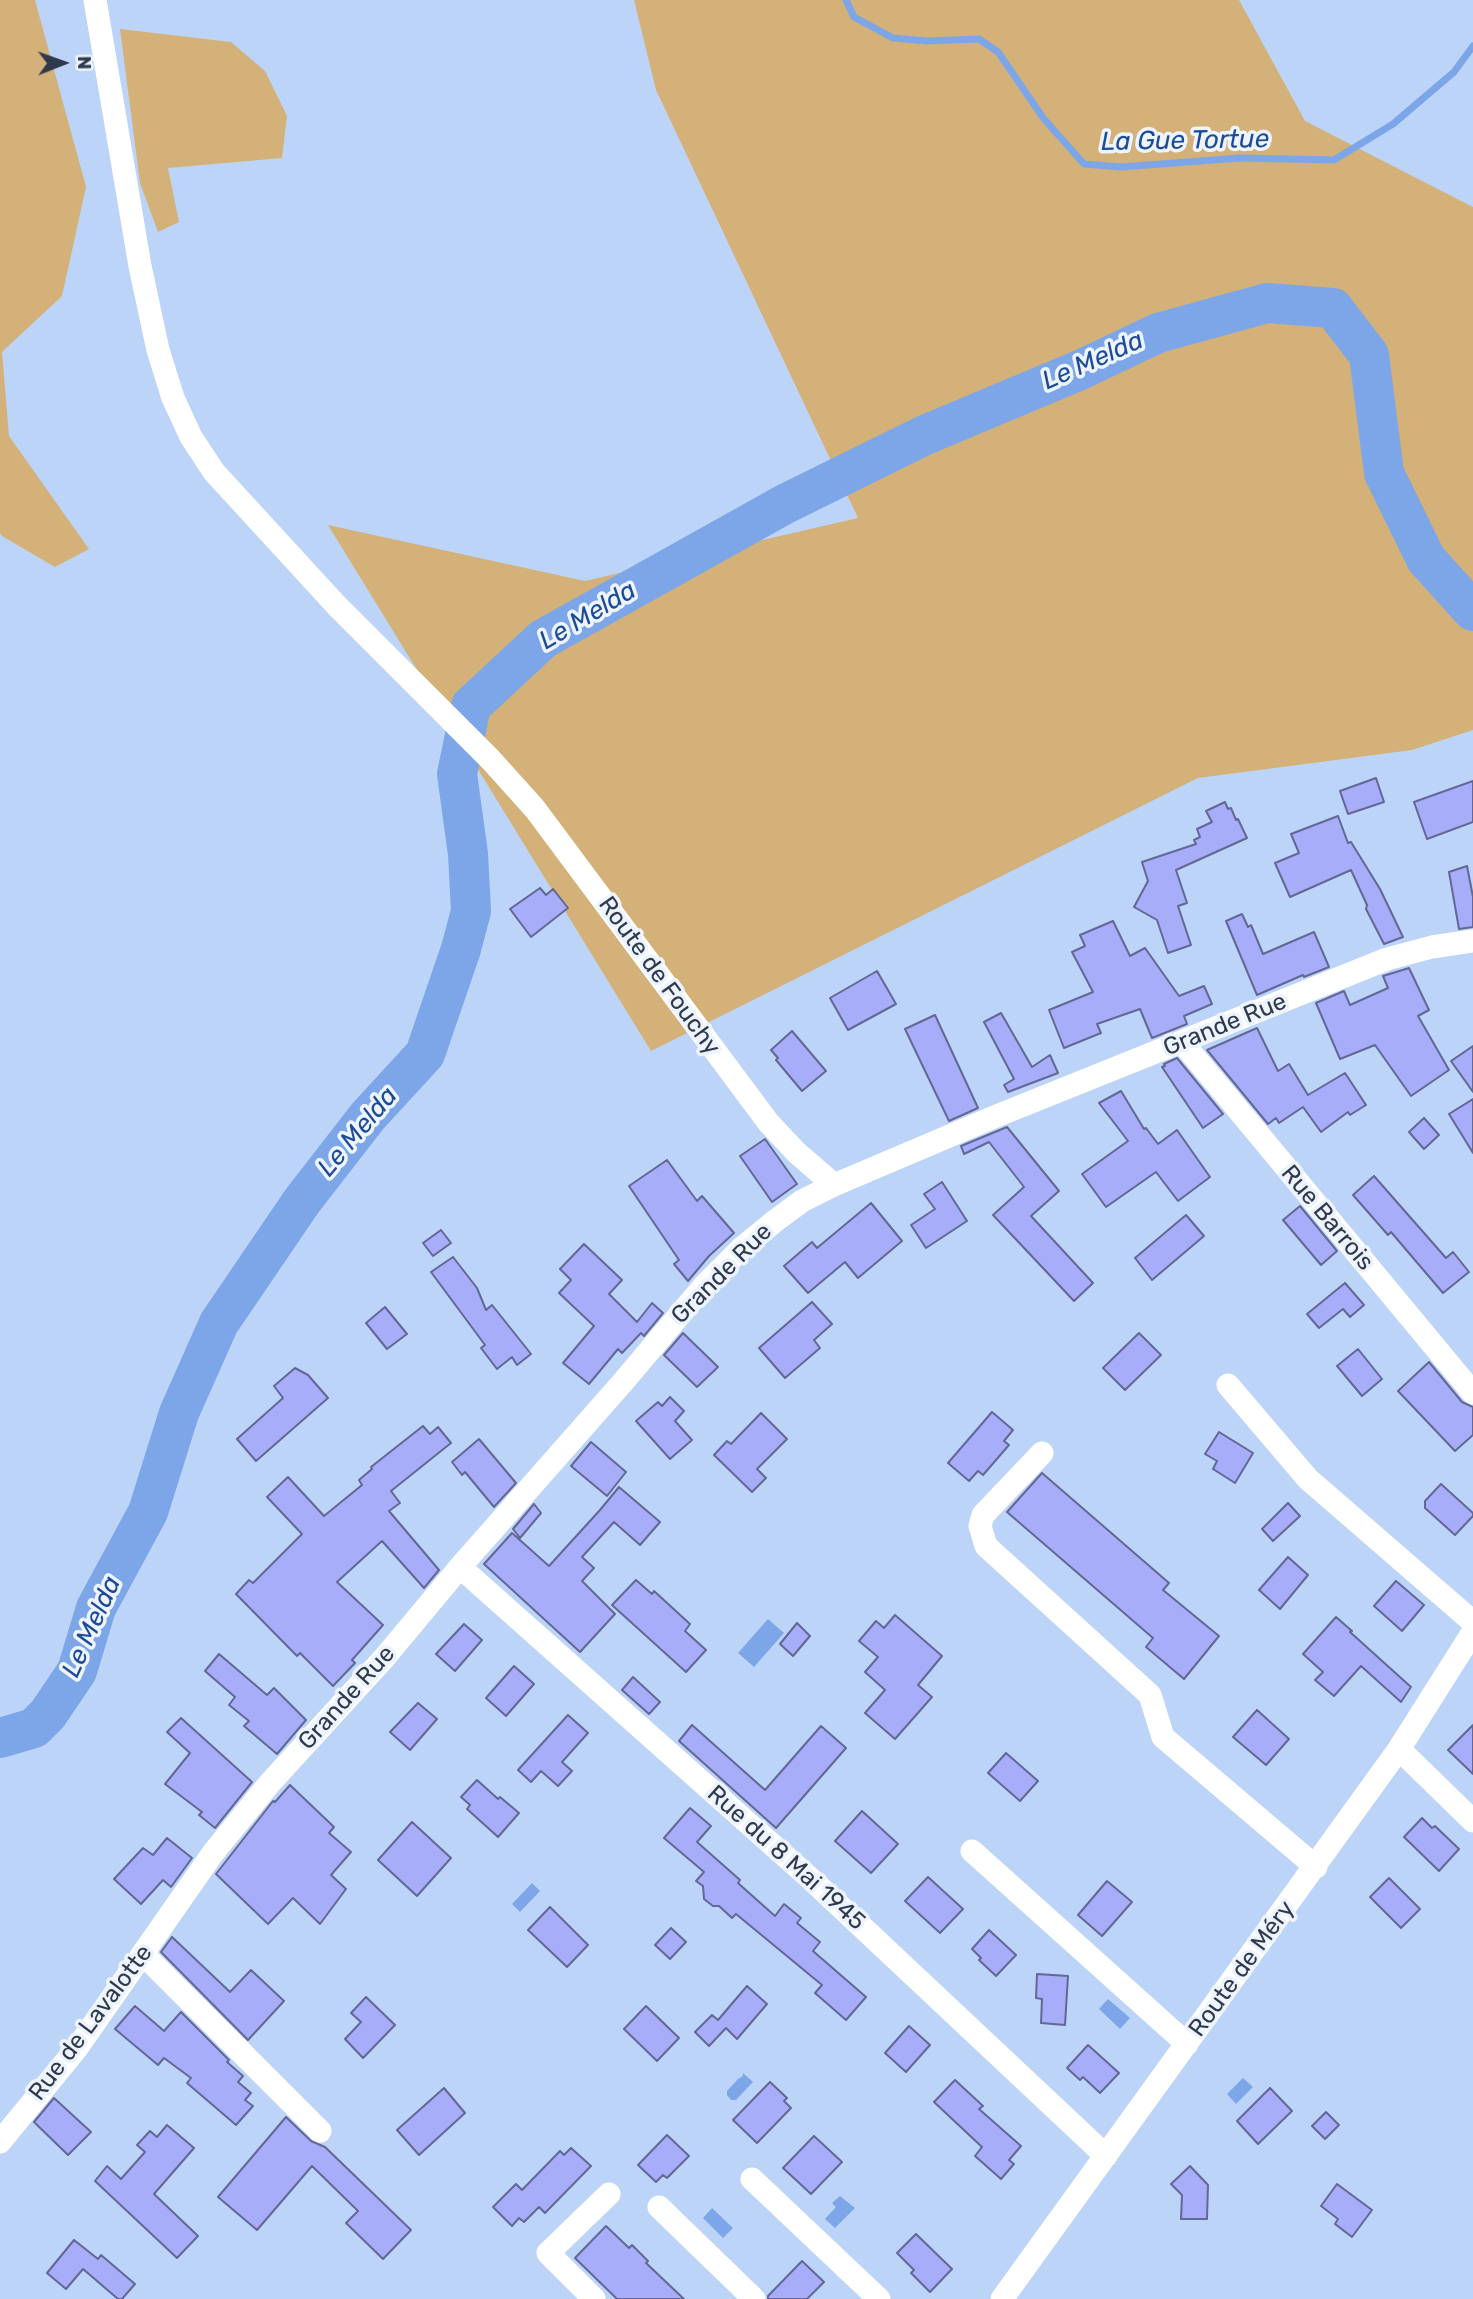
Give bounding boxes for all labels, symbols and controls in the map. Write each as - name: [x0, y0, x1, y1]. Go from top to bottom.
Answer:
- north arrow: [28, 28, 98, 98]
- text: N: [73, 56, 96, 70]
- water label: La Gue Tortue: [1101, 124, 1269, 158]
- water label: Le Melda: [1038, 325, 1148, 397]
- water label: Le Melda: [534, 575, 642, 657]
- street label: Route de Fouchy: [592, 891, 726, 1061]
- street label: Grande Rue: [1159, 987, 1291, 1063]
- water label: Le Melda: [312, 1081, 404, 1183]
- street label: Rue Barrois: [1275, 1159, 1379, 1277]
- street label: Grande Rue: [666, 1218, 778, 1330]
- water label: Le Melda: [56, 1572, 128, 1682]
- street label: Grande Rue: [293, 1640, 401, 1756]
- street label: Rue du 8 Mai 1945: [701, 1780, 871, 1936]
- street label: Route de Méry: [1183, 1895, 1301, 2043]
- street label: Rue de Lavalotte: [23, 1940, 159, 2106]

